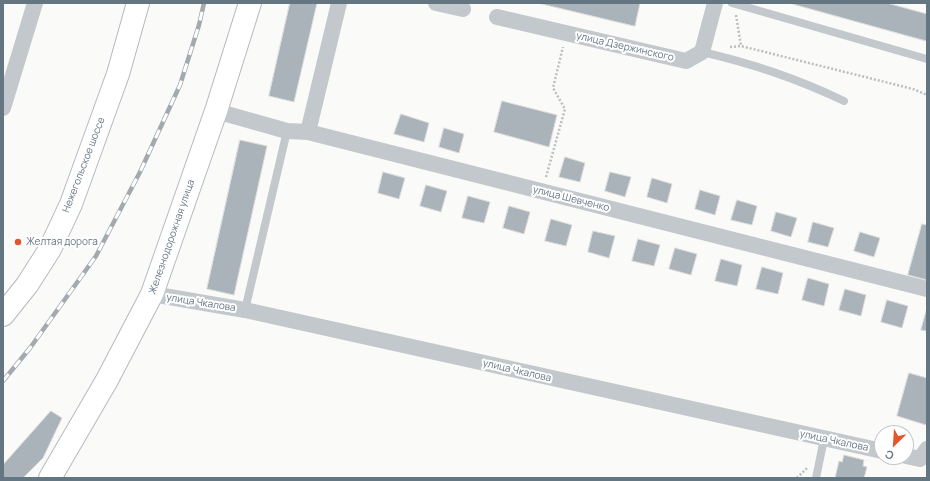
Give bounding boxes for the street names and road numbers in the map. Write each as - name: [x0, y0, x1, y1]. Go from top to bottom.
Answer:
- street label: улица Дзержинского: [575, 30, 675, 64]
- street label: Нежегольское шоссе: [60, 116, 108, 214]
- street label: Железнодорожная улица: [147, 178, 197, 296]
- street label: улица Шевченко: [531, 184, 611, 214]
- street label: улица Чкалова: [166, 292, 236, 314]
- street label: улица Чкалова: [482, 357, 552, 385]
- street label: улица Чкалова: [799, 428, 869, 454]

